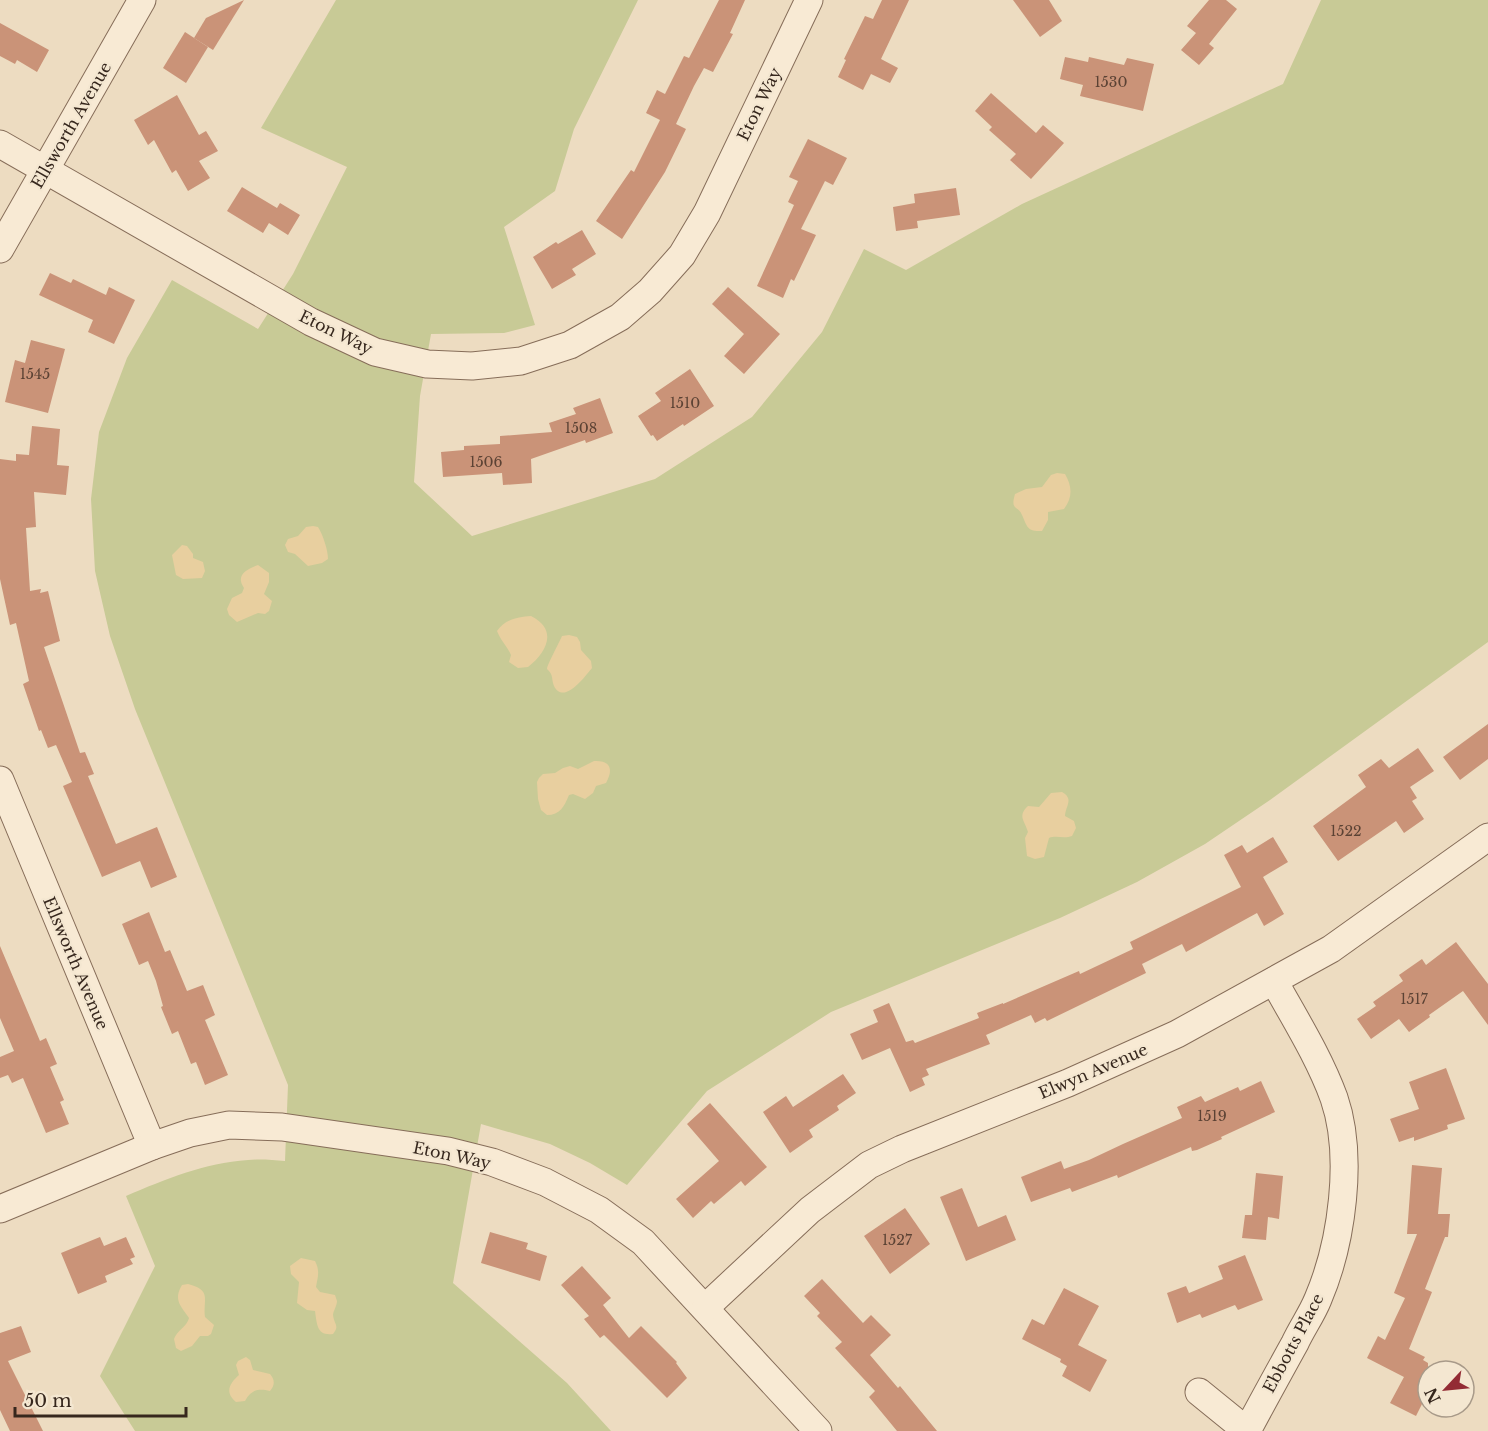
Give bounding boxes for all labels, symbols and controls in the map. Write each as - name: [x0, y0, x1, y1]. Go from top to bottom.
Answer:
- street label: Ellsworth Avenue: [27, 58, 115, 192]
- street label: Eton Way: [733, 63, 786, 144]
- house number: 1530: [1095, 73, 1127, 91]
- street label: Eton Way: [296, 306, 377, 359]
- house number: 1545: [20, 365, 50, 383]
- house number: 1510: [670, 394, 700, 412]
- house number: 1508: [565, 419, 597, 437]
- house number: 1506: [469, 453, 503, 471]
- house number: 1522: [1330, 822, 1362, 840]
- street label: Ellsworth Avenue: [39, 893, 113, 1033]
- house number: 1517: [1400, 990, 1429, 1008]
- street label: Elwyn Avenue: [1035, 1039, 1151, 1103]
- house number: 1519: [1197, 1107, 1227, 1125]
- street label: Eton Way: [411, 1137, 494, 1173]
- house number: 1527: [882, 1231, 913, 1249]
- street label: Ebbotts Place: [1258, 1290, 1328, 1396]
- north arrow: [1416, 1359, 1476, 1419]
- scale bar: [15, 1380, 186, 1418]
- text: N: [1420, 1384, 1445, 1407]
- text: 50 m: [24, 1390, 72, 1412]

